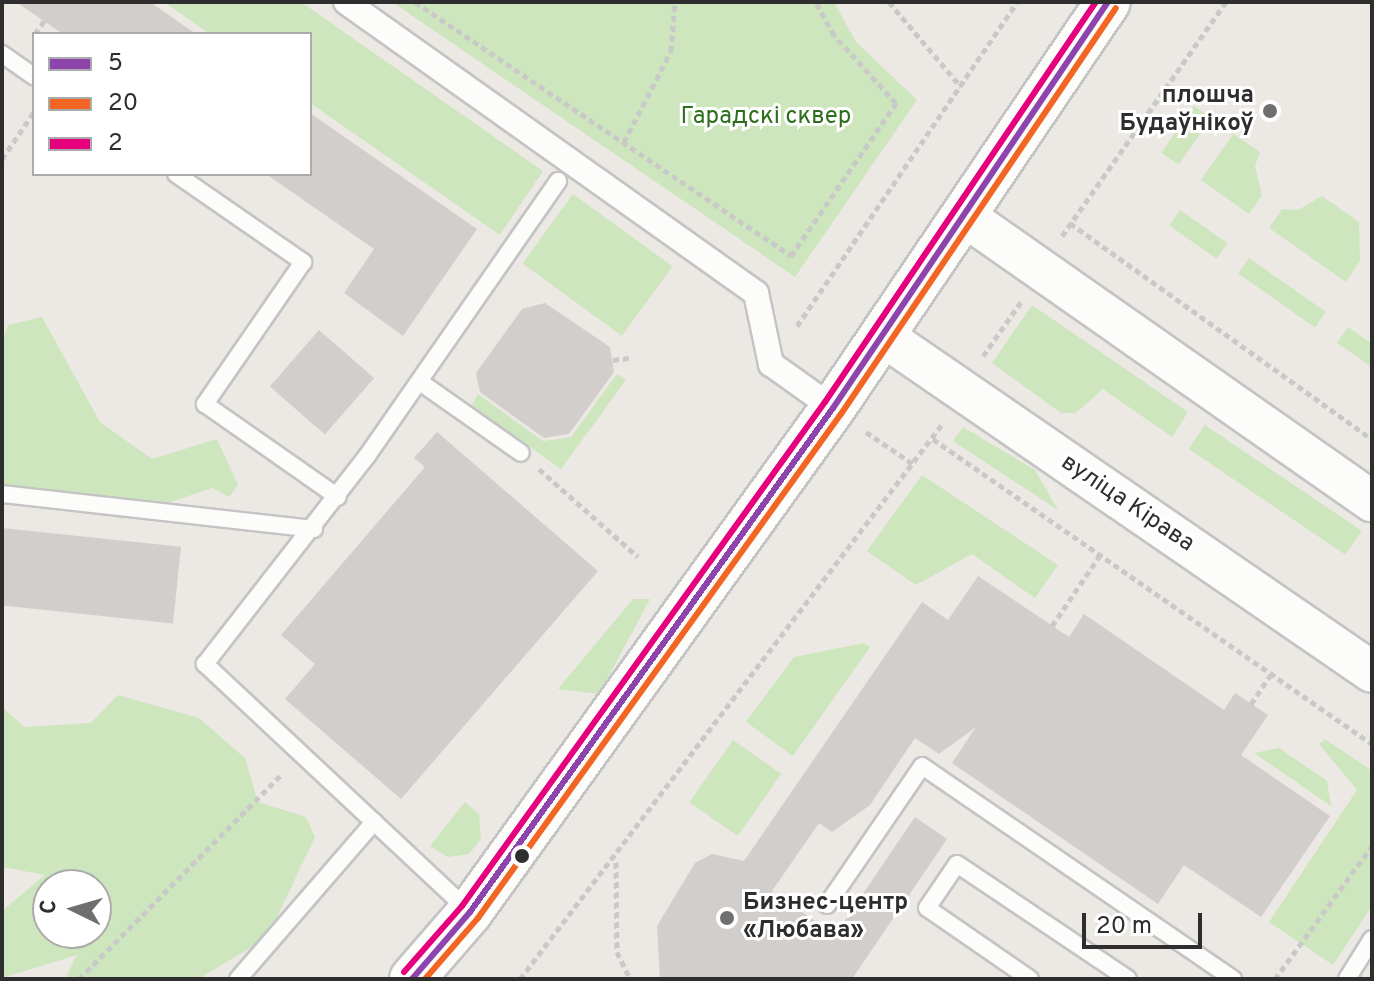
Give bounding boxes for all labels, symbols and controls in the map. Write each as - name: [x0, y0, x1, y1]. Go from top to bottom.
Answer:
- legend: [32, 32, 312, 176]
- text: 5: [108, 49, 123, 79]
- place label: плошча Будаўнікоў: [1120, 83, 1254, 139]
- text: 20: [108, 89, 138, 119]
- marker: плошча Будаўнікоў: [1261, 102, 1279, 120]
- park label: Гарадскі сквер: [681, 104, 851, 132]
- text: 2: [108, 129, 123, 159]
- street label: вуліца Кірава: [1055, 449, 1199, 559]
- unlabelled marker: [514, 848, 530, 864]
- north arrow: [32, 869, 112, 949]
- place label: Бизнес-центр «Любава»: [743, 890, 908, 946]
- scale bar: [1086, 897, 1206, 947]
- text: С: [36, 899, 64, 915]
- marker: Бизнес-центр «Любава»: [718, 909, 736, 927]
- text: 20 m: [1096, 912, 1152, 942]

